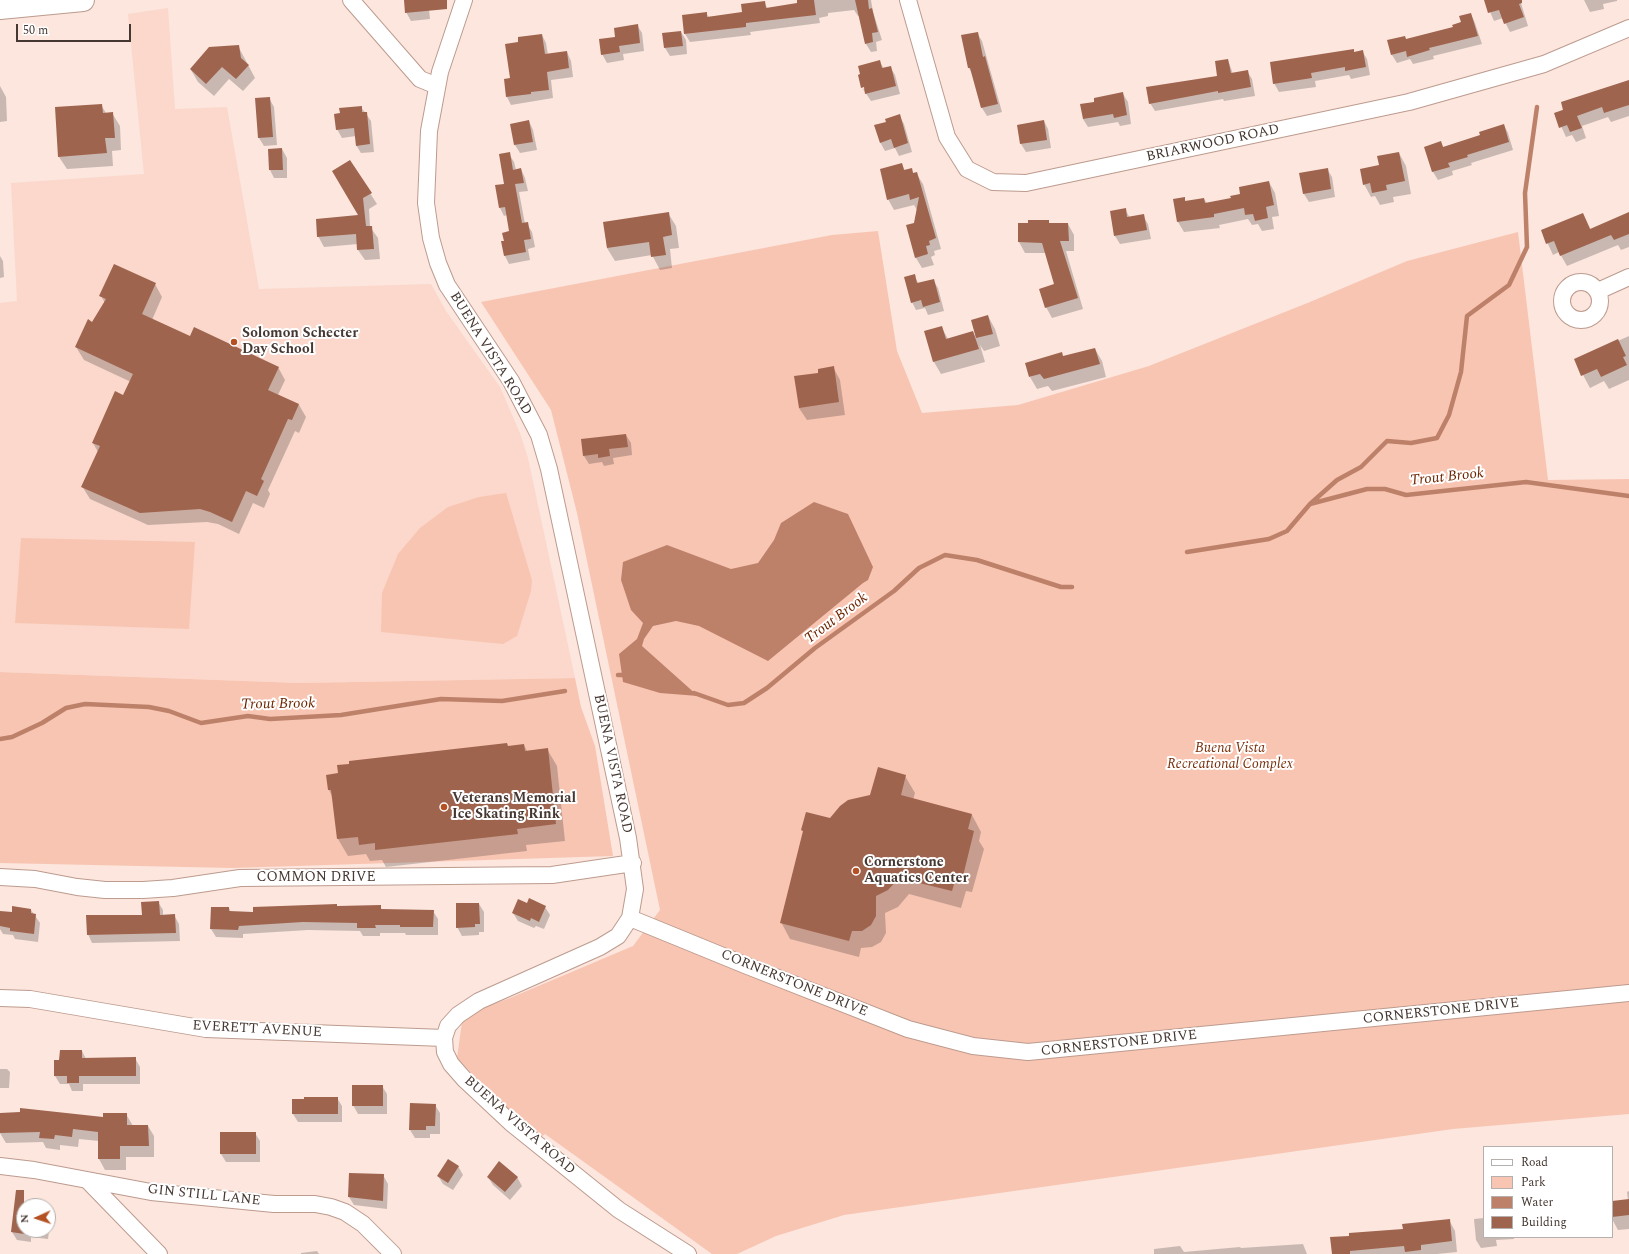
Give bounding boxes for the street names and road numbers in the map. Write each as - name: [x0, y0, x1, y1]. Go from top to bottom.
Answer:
- street label: BRIARWOOD ROAD: [1145, 122, 1281, 166]
- street label: BUENA VISTA ROAD: [445, 289, 535, 419]
- street label: BUENA VISTA ROAD: [589, 693, 635, 835]
- street label: COMMON DRIVE: [256, 870, 376, 886]
- street label: CORNERSTONE DRIVE: [718, 947, 870, 1021]
- street label: CORNERSTONE DRIVE: [1362, 995, 1520, 1029]
- street label: EVERETT AVENUE: [192, 1018, 322, 1042]
- street label: CORNERSTONE DRIVE: [1040, 1027, 1198, 1061]
- street label: BUENA VISTA ROAD: [460, 1073, 578, 1179]
- street label: GIN STILL LANE: [147, 1182, 261, 1210]

